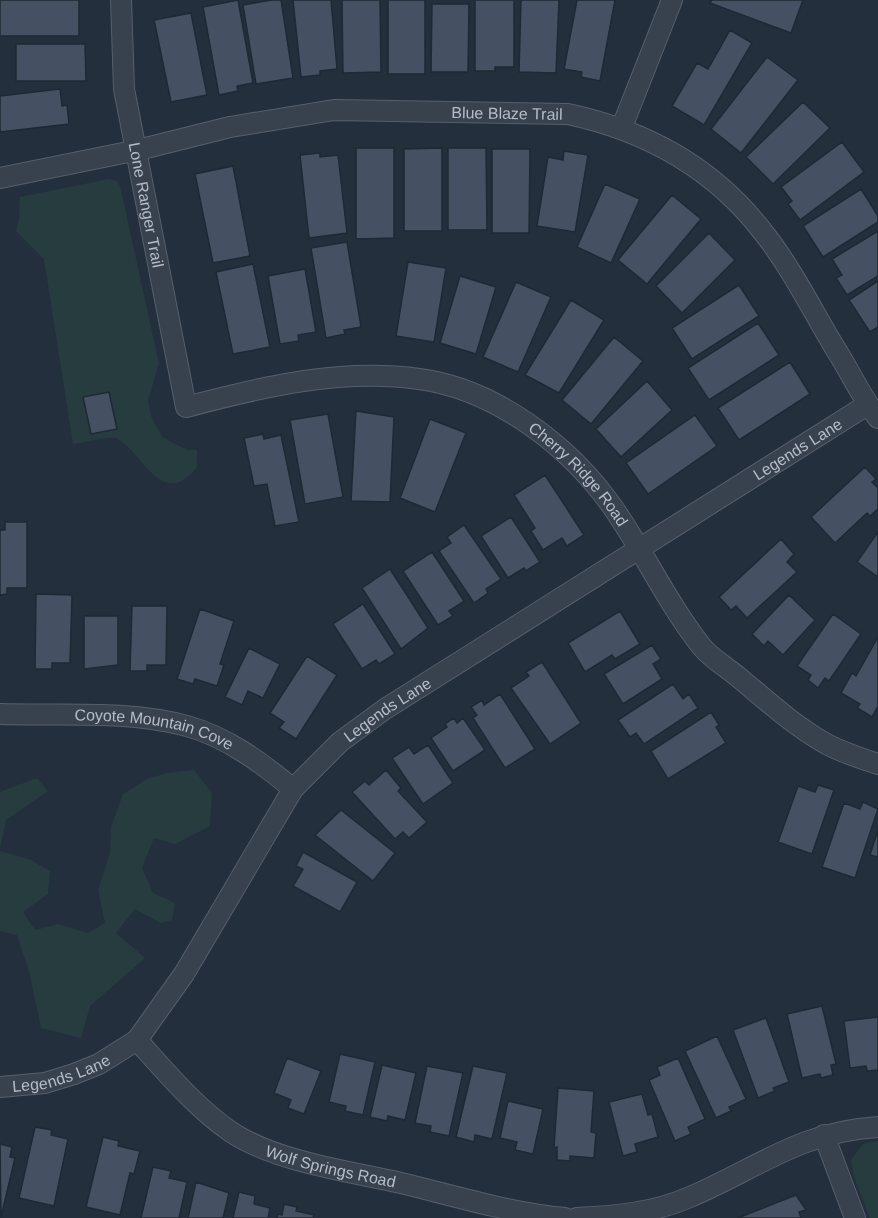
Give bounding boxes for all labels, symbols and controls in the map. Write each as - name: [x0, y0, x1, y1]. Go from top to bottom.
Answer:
- street label: Blue Blaze Trail: [451, 104, 563, 122]
- street label: Lone Ranger Trail: [126, 141, 167, 269]
- street label: Legends Lane: [750, 415, 845, 483]
- street label: Cherry Ridge Road: [526, 419, 631, 529]
- street label: Legends Lane: [340, 674, 434, 745]
- street label: Coyote Mountain Cove: [74, 706, 237, 753]
- street label: Legends Lane: [11, 1051, 113, 1094]
- street label: Wolf Springs Road: [263, 1142, 397, 1190]

